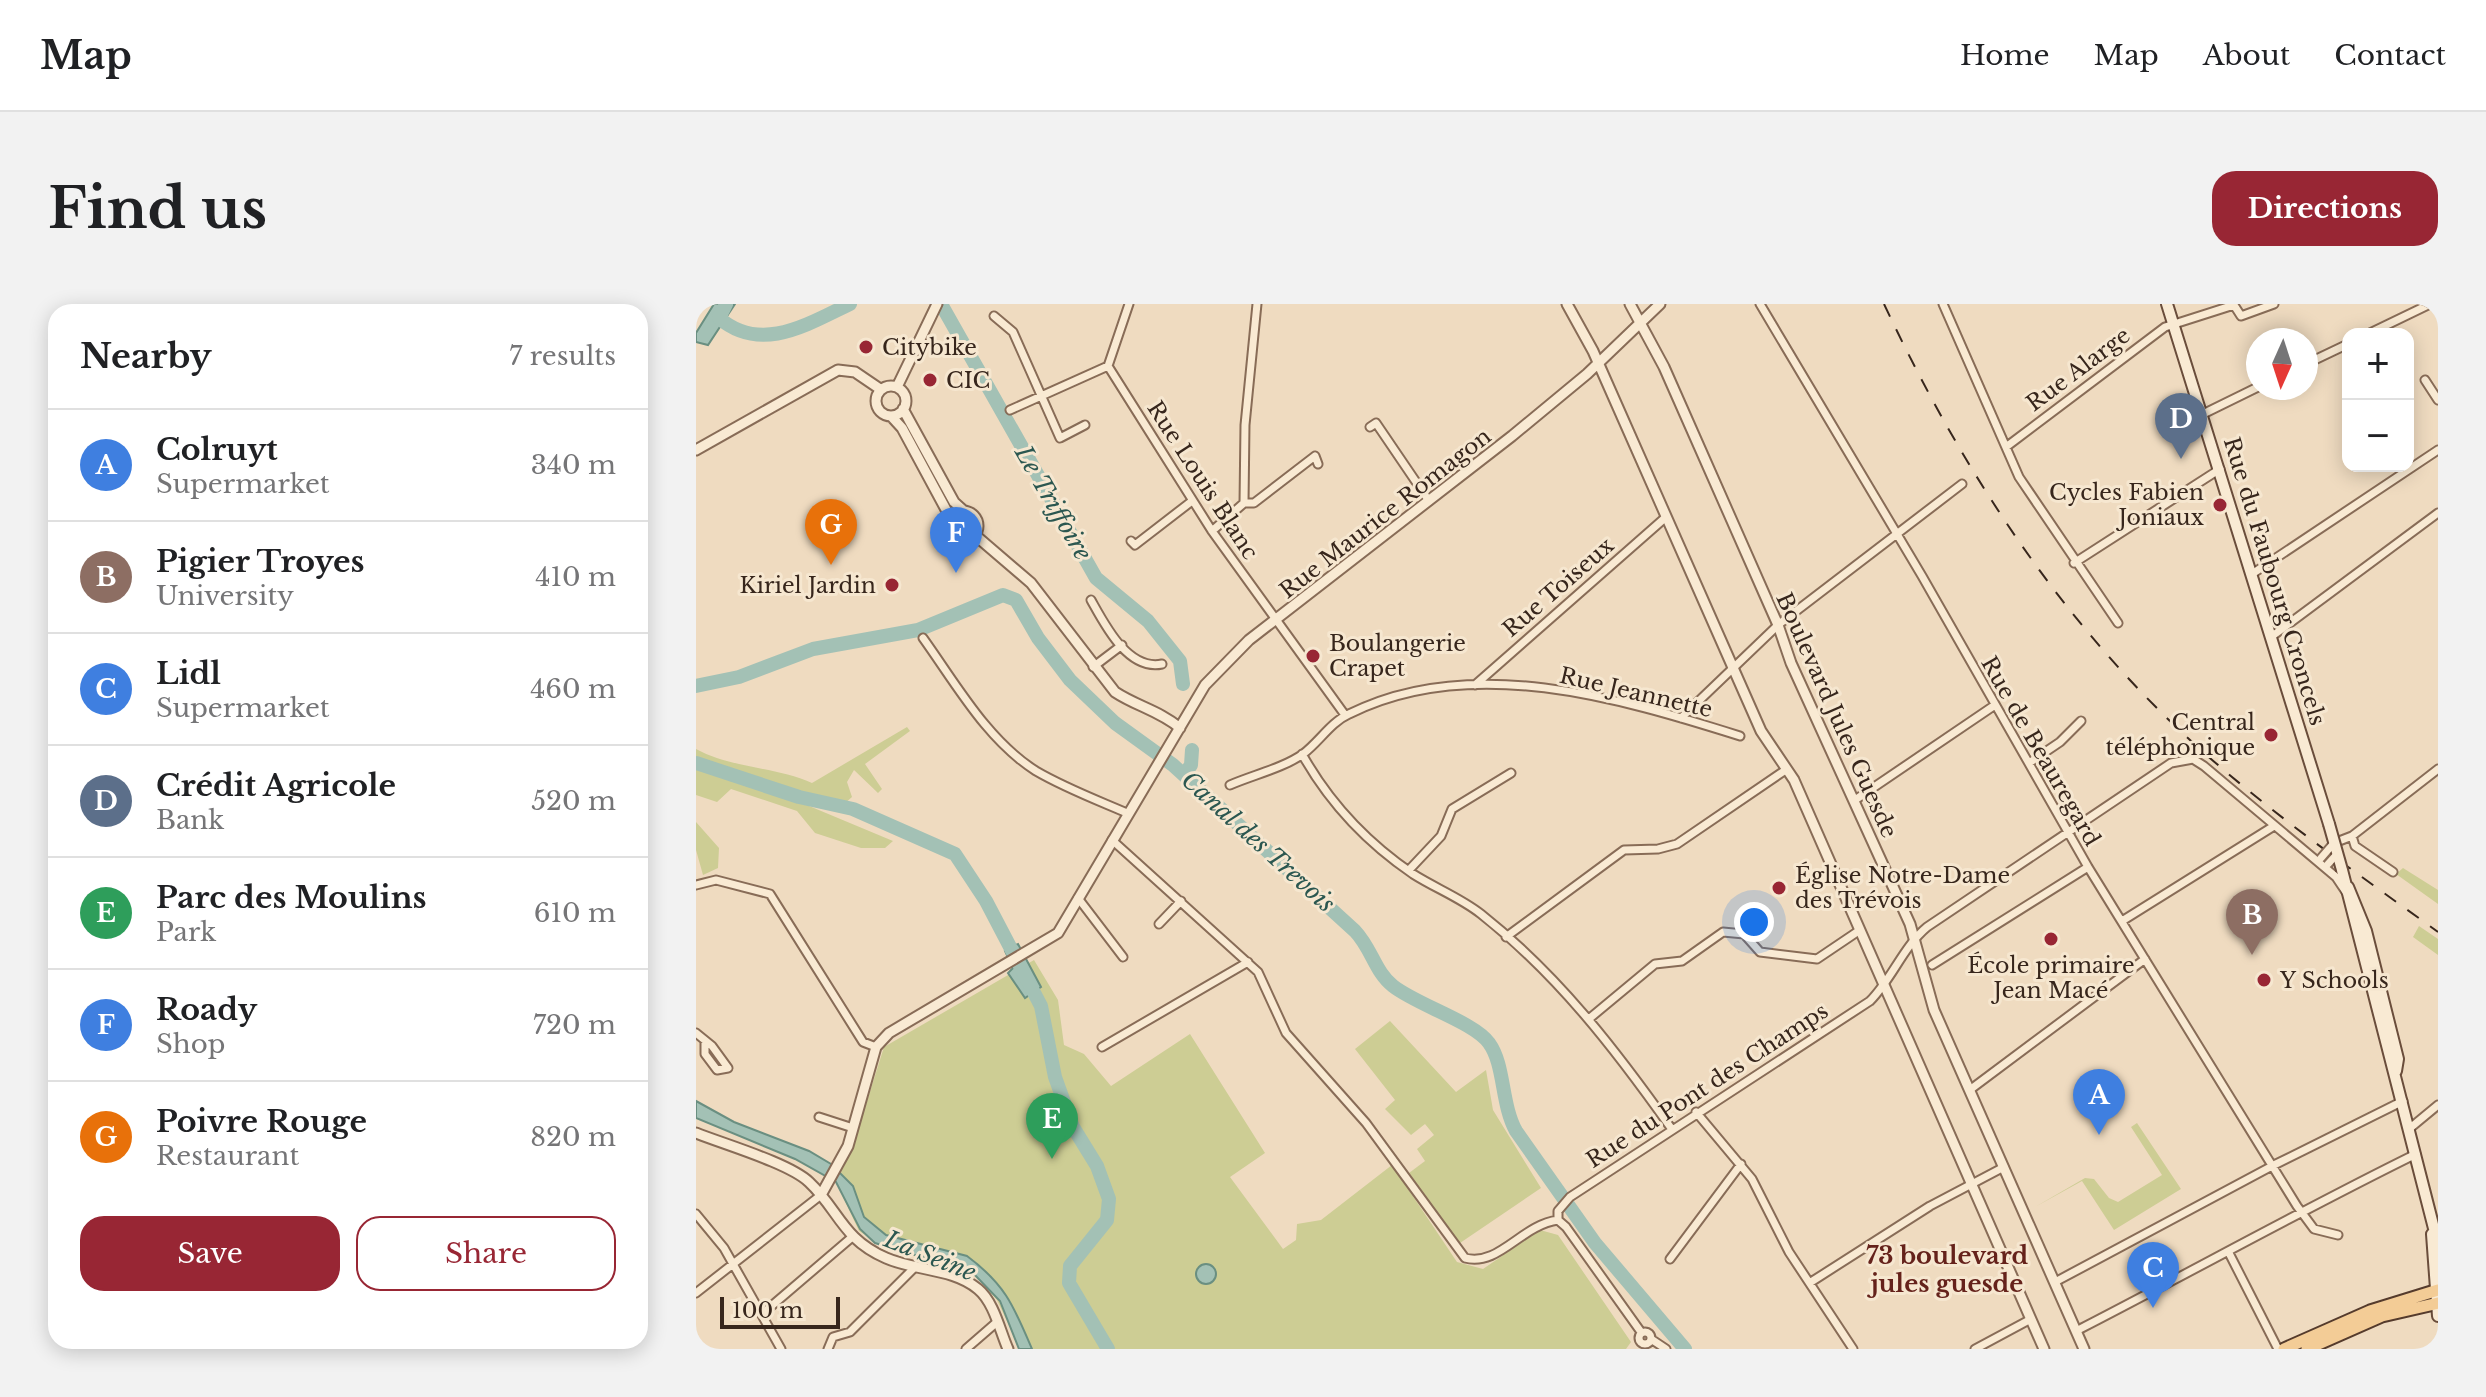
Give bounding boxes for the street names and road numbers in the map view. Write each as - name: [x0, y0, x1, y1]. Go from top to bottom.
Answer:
- street label: Rue Alarge: [2021, 322, 2135, 417]
- street label: Rue Louis Blanc: [1141, 396, 1264, 565]
- street label: Rue Maurice Romagon: [1274, 423, 1496, 604]
- street label: Rue du Faubourg Croncels: [2218, 434, 2331, 729]
- street label: Rue Toiseux: [1497, 531, 1620, 643]
- street label: Boulevard Jules Guesde: [1770, 589, 1903, 842]
- street label: Rue de Beauregard: [1975, 652, 2106, 851]
- street label: Rue Jeannette: [1557, 662, 1715, 723]
- street label: Rue du Pont des Champs: [1581, 997, 1833, 1174]

